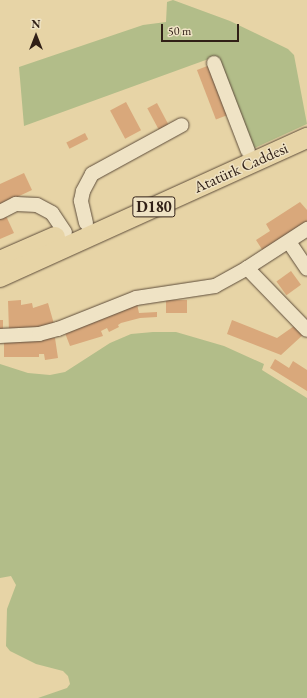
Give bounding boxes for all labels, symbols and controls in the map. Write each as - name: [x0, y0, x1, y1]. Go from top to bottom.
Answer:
- north arrow: [16, 16, 56, 56]
- scale bar: [163, 16, 241, 42]
- text: N: [32, 17, 40, 31]
- text: 50 m: [168, 23, 191, 39]
- street label: Atatürk Caddesi: [191, 139, 291, 197]
- road number: D180: [132, 194, 176, 220]

